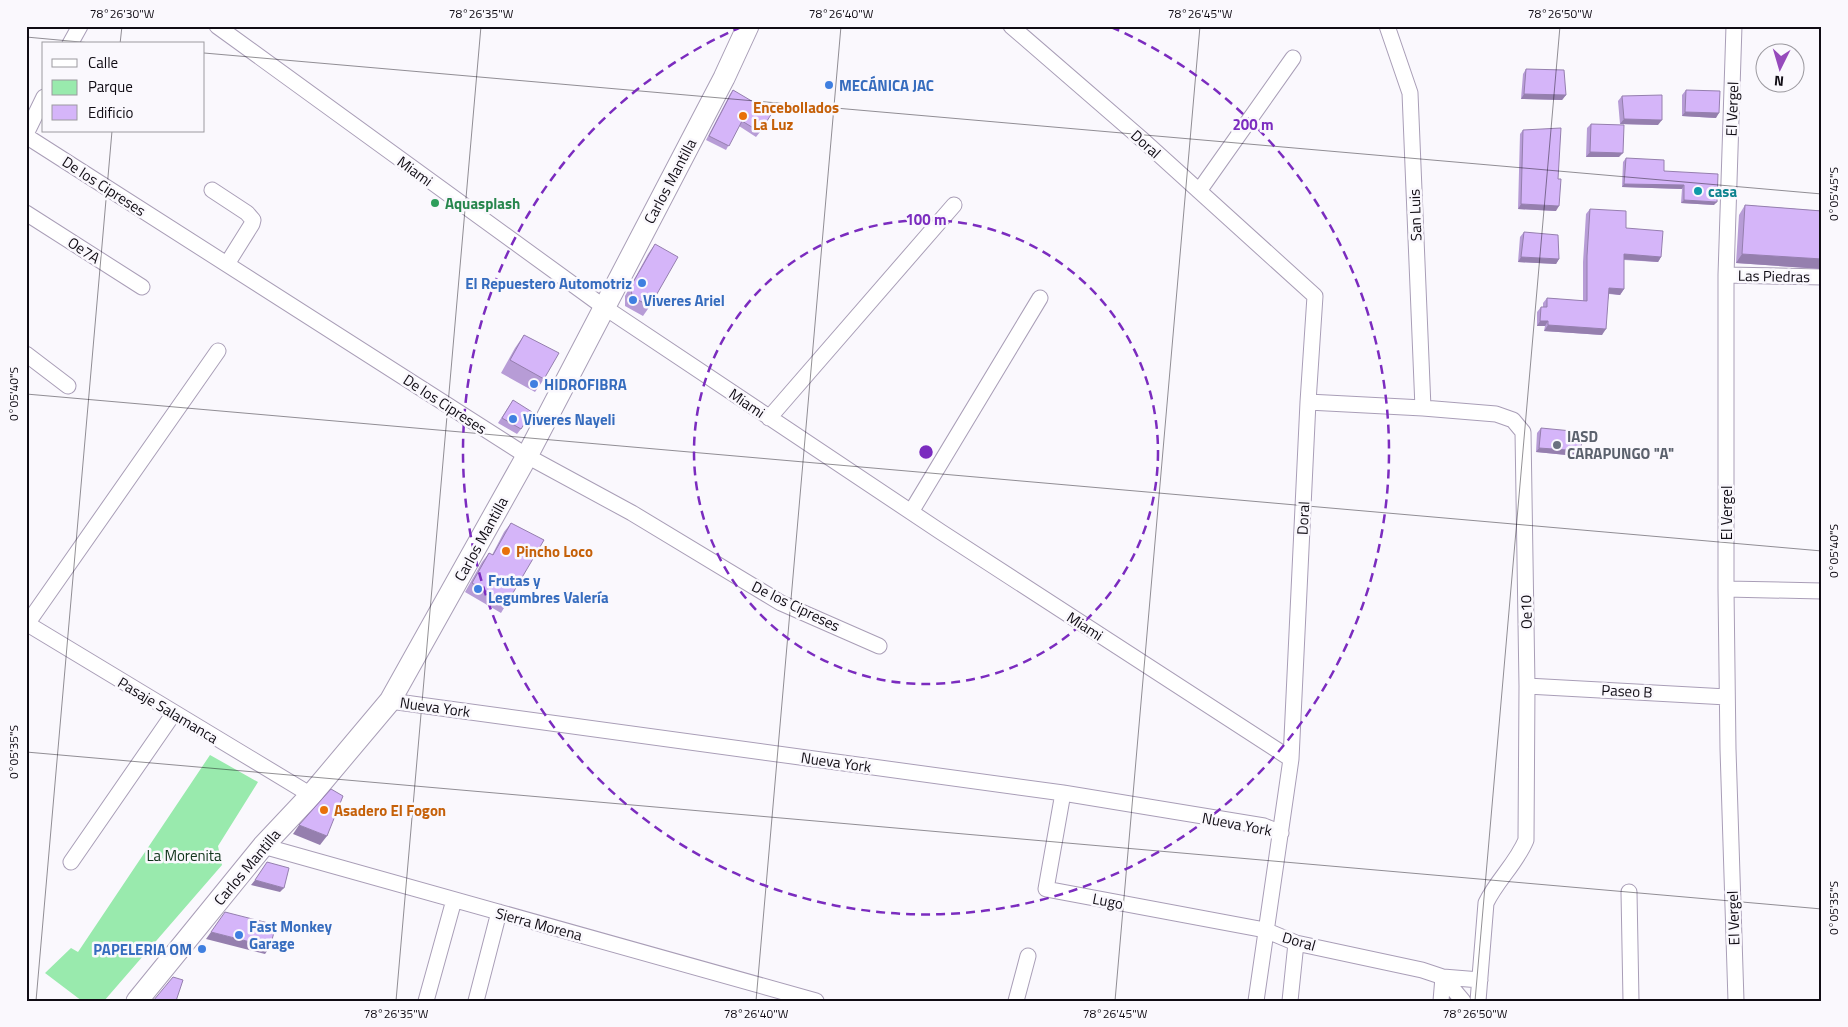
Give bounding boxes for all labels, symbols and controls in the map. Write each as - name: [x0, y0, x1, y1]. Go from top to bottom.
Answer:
- text: 78°26'30"W: [90, 4, 155, 23]
- text: 78°26'35"W: [449, 4, 514, 23]
- text: 78°26'40"W: [809, 4, 874, 23]
- text: 78°26'45"W: [1168, 4, 1233, 23]
- text: 78°26'50"W: [1528, 4, 1593, 23]
- legend: [42, 42, 205, 132]
- north arrow: [1756, 42, 1806, 92]
- text: Calle: [88, 51, 118, 74]
- text: N: [1773, 71, 1785, 92]
- place label: MECÁNICA JAC: [839, 74, 934, 97]
- text: Parque: [88, 75, 133, 98]
- marker: MECÁNICA JAC: [823, 79, 835, 91]
- street label: El Vergel: [1720, 81, 1744, 137]
- place label: Encebollados La Luz: [753, 96, 839, 136]
- text: Edificio: [88, 101, 133, 124]
- marker: Encebollados La Luz: [737, 110, 749, 122]
- text: 200 m: [1232, 113, 1274, 136]
- street label: Doral: [1126, 124, 1166, 164]
- street label: Carlos Mantilla: [638, 134, 702, 228]
- street label: De los Cipreses: [58, 150, 150, 222]
- street label: Miami: [392, 150, 438, 192]
- text: 0°05'45"S: [1824, 167, 1843, 221]
- place label: casa: [1708, 180, 1737, 203]
- marker: casa: [1692, 185, 1704, 197]
- street label: San Luis: [1403, 188, 1427, 242]
- place label: Aquasplash: [445, 192, 520, 215]
- marker: Aquasplash: [429, 197, 441, 209]
- text: 100 m: [905, 208, 947, 231]
- street label: Oe7A: [63, 231, 105, 269]
- street label: Las Piedras: [1738, 264, 1810, 288]
- place label: El Repuestero Automotriz: [465, 272, 632, 295]
- marker: El Repuestero Automotriz: [636, 277, 648, 289]
- place label: Viveres Ariel: [643, 289, 725, 312]
- marker: Viveres Ariel: [627, 294, 639, 306]
- text: 0°05'40"S: [4, 367, 23, 421]
- street label: De los Cipreses: [399, 368, 491, 440]
- place label: HIDROFIBRA: [544, 373, 627, 396]
- marker: HIDROFIBRA: [528, 378, 540, 390]
- street label: Miami: [724, 382, 770, 424]
- place label: Viveres Nayeli: [523, 408, 615, 431]
- marker: Viveres Nayeli: [507, 413, 519, 425]
- place label: IASD CARAPUNGO "A": [1567, 425, 1674, 465]
- marker: IASD CARAPUNGO "A": [1551, 439, 1563, 451]
- centre of rings: [917, 443, 935, 461]
- street label: El Vergel: [1715, 486, 1738, 540]
- street label: Carlos Mantilla: [448, 492, 514, 586]
- street label: Doral: [1291, 501, 1315, 535]
- text: 0°05'40"S: [1824, 524, 1843, 578]
- place label: Pincho Loco: [516, 540, 593, 563]
- marker: Pincho Loco: [500, 545, 512, 557]
- place label: Frutas y Legumbres Valería: [488, 569, 609, 609]
- street label: De los Cipreses: [748, 575, 844, 637]
- marker: Frutas y Legumbres Valería: [472, 583, 484, 595]
- street label: Oe10: [1514, 595, 1538, 629]
- street label: Miami: [1062, 606, 1108, 646]
- street label: Pasaje Salamanca: [113, 671, 223, 749]
- street label: Paseo B: [1601, 678, 1653, 704]
- street label: Nueva York: [398, 691, 472, 723]
- text: 0°05'35"S: [4, 725, 23, 779]
- street label: Nueva York: [799, 746, 873, 778]
- place label: Asadero El Fogon: [334, 799, 446, 822]
- marker: Asadero El Fogon: [318, 804, 330, 816]
- street label: Nueva York: [1200, 806, 1274, 842]
- street label: Carlos Mantilla: [208, 823, 286, 910]
- park label: La Morenita: [146, 844, 222, 867]
- text: 0°05'35"S: [1824, 881, 1843, 935]
- street label: Lugo: [1091, 887, 1125, 915]
- street label: El Vergel: [1721, 890, 1745, 946]
- street label: Sierra Morena: [493, 901, 585, 947]
- place label: Fast Monkey Garage: [249, 915, 332, 955]
- street label: Doral: [1280, 925, 1318, 957]
- marker: Fast Monkey Garage: [233, 929, 245, 941]
- place label: PAPELERIA OM: [93, 938, 192, 961]
- marker: PAPELERIA OM: [196, 943, 208, 955]
- text: 78°26'35"W: [364, 1004, 429, 1023]
- text: 78°26'40"W: [724, 1004, 789, 1023]
- text: 78°26'45"W: [1083, 1004, 1148, 1023]
- text: 78°26'50"W: [1443, 1004, 1508, 1023]

